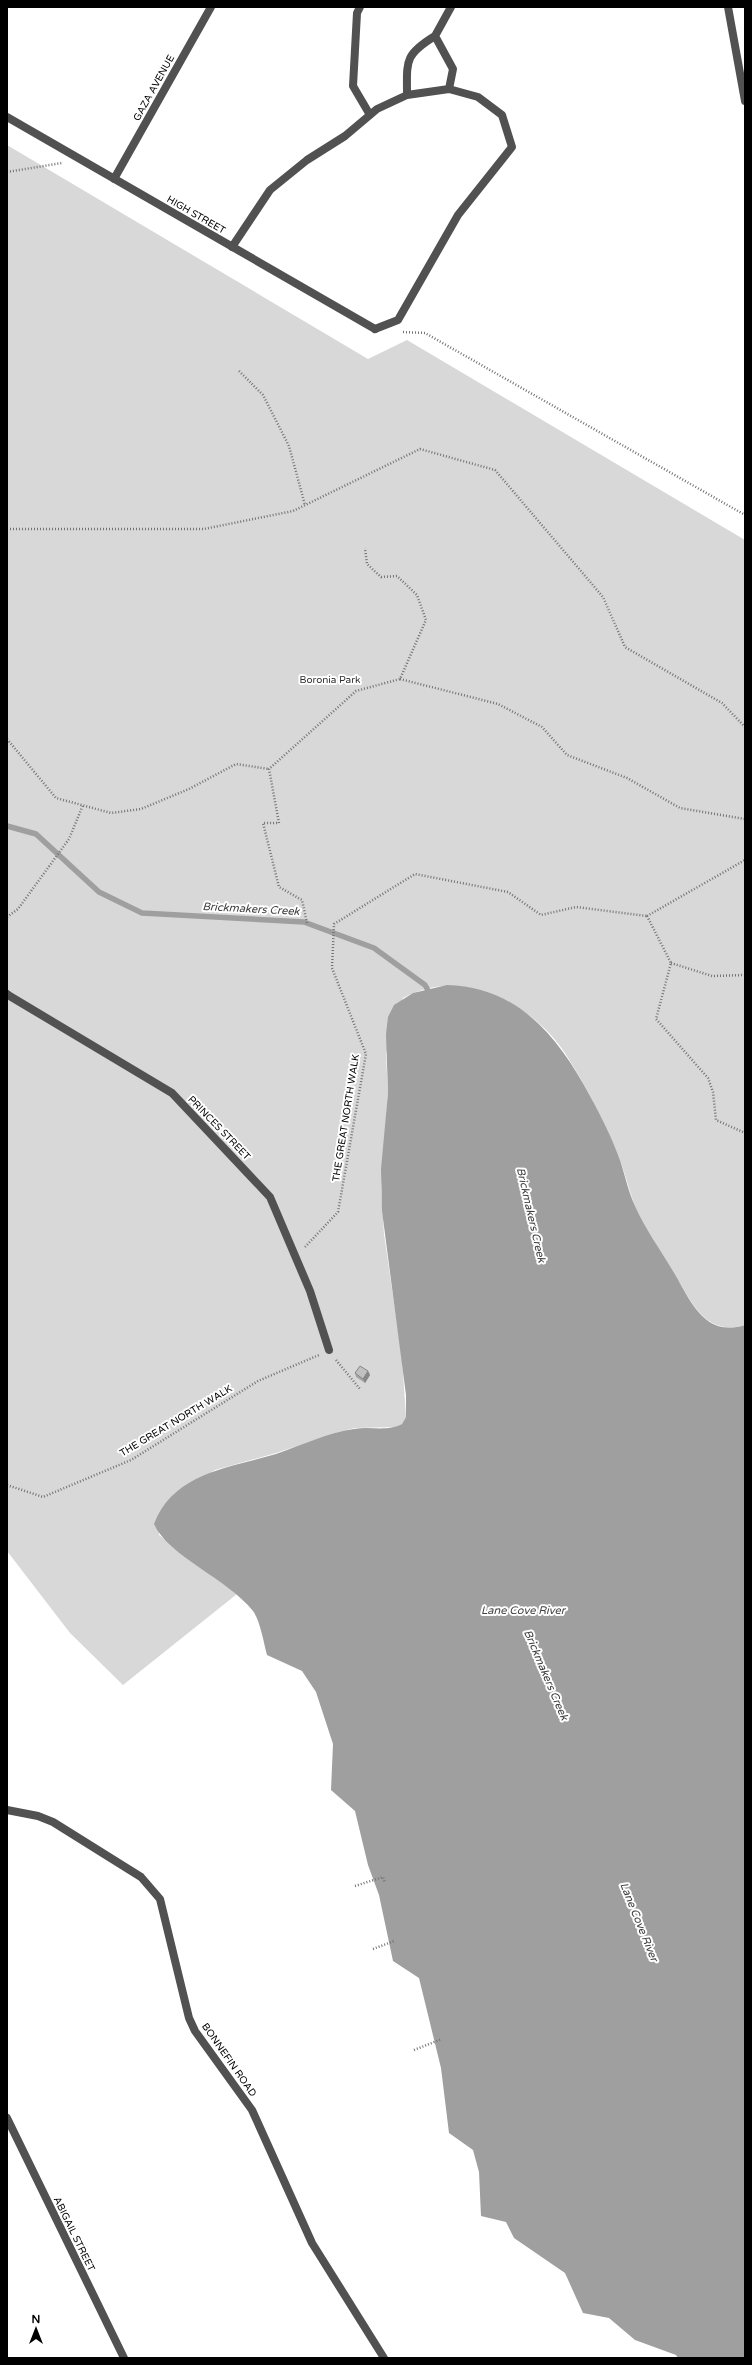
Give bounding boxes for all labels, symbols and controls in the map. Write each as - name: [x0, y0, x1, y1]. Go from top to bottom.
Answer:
- street label: GAZA AVENUE: [131, 53, 177, 123]
- street label: HIGH STREET: [164, 193, 228, 237]
- park label: Boronia Park: [300, 674, 361, 686]
- water label: Brickmakers Creek: [202, 900, 301, 918]
- street label: THE GREAT NORTH WALK: [330, 1053, 362, 1183]
- street label: PRINCES STREET: [185, 1093, 253, 1163]
- water label: Brickmakers Creek: [514, 1166, 548, 1265]
- street label: THE GREAT NORTH WALK: [118, 1383, 235, 1459]
- water label: Lane Cove River: [481, 1604, 567, 1617]
- water label: Brickmakers Creek: [521, 1628, 571, 1723]
- water label: Lane Cove River: [617, 1881, 661, 1965]
- street label: BONNEFIN ROAD: [199, 2021, 259, 2099]
- street label: ABIGAIL STREET: [51, 2195, 97, 2273]
- north arrow: [16, 2309, 56, 2349]
- text: N: [32, 2313, 40, 2326]

